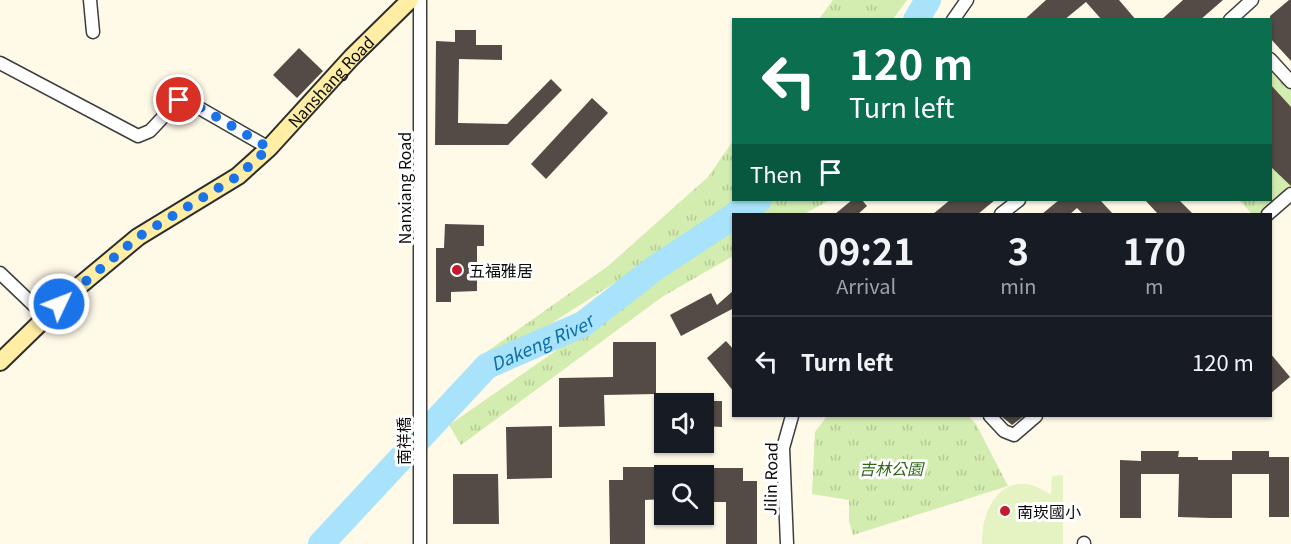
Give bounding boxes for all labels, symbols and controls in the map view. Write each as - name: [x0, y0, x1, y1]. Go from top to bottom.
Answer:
- street label: Nanshang Road: [282, 30, 379, 132]
- text: 120 m: [849, 31, 973, 92]
- icon: left: [750, 42, 828, 120]
- pin: [153, 74, 204, 125]
- icon: arrive: [162, 83, 195, 116]
- text: Turn left: [849, 87, 955, 126]
- street label: Nanxiang Road: [392, 132, 416, 244]
- icon: arrive: [814, 156, 847, 189]
- text: Then: [750, 157, 802, 189]
- text: 09:21: [818, 223, 915, 275]
- text: 3: [1008, 223, 1029, 275]
- text: 170: [1122, 223, 1186, 275]
- place label: 五福雅居: [469, 258, 533, 282]
- marker: 五福雅居: [450, 263, 464, 277]
- text: Arrival: [836, 271, 896, 300]
- text: min: [1000, 271, 1037, 300]
- text: m: [1145, 271, 1164, 300]
- position arrow: [27, 272, 91, 336]
- water label: Dakeng River: [486, 306, 601, 376]
- icon: left: [750, 345, 783, 378]
- text: Turn left: [801, 345, 893, 377]
- text: 120 m: [1192, 345, 1254, 377]
- map controls: [654, 393, 714, 525]
- button: sound: [654, 393, 714, 453]
- street label: 南祥橋: [391, 417, 415, 465]
- street label: Jilin Road: [757, 442, 783, 516]
- park label: 吉林公園: [859, 456, 925, 480]
- button: search: [654, 465, 714, 525]
- place label: 南崁國小: [1017, 499, 1081, 523]
- marker: 南崁國小: [998, 504, 1012, 518]

